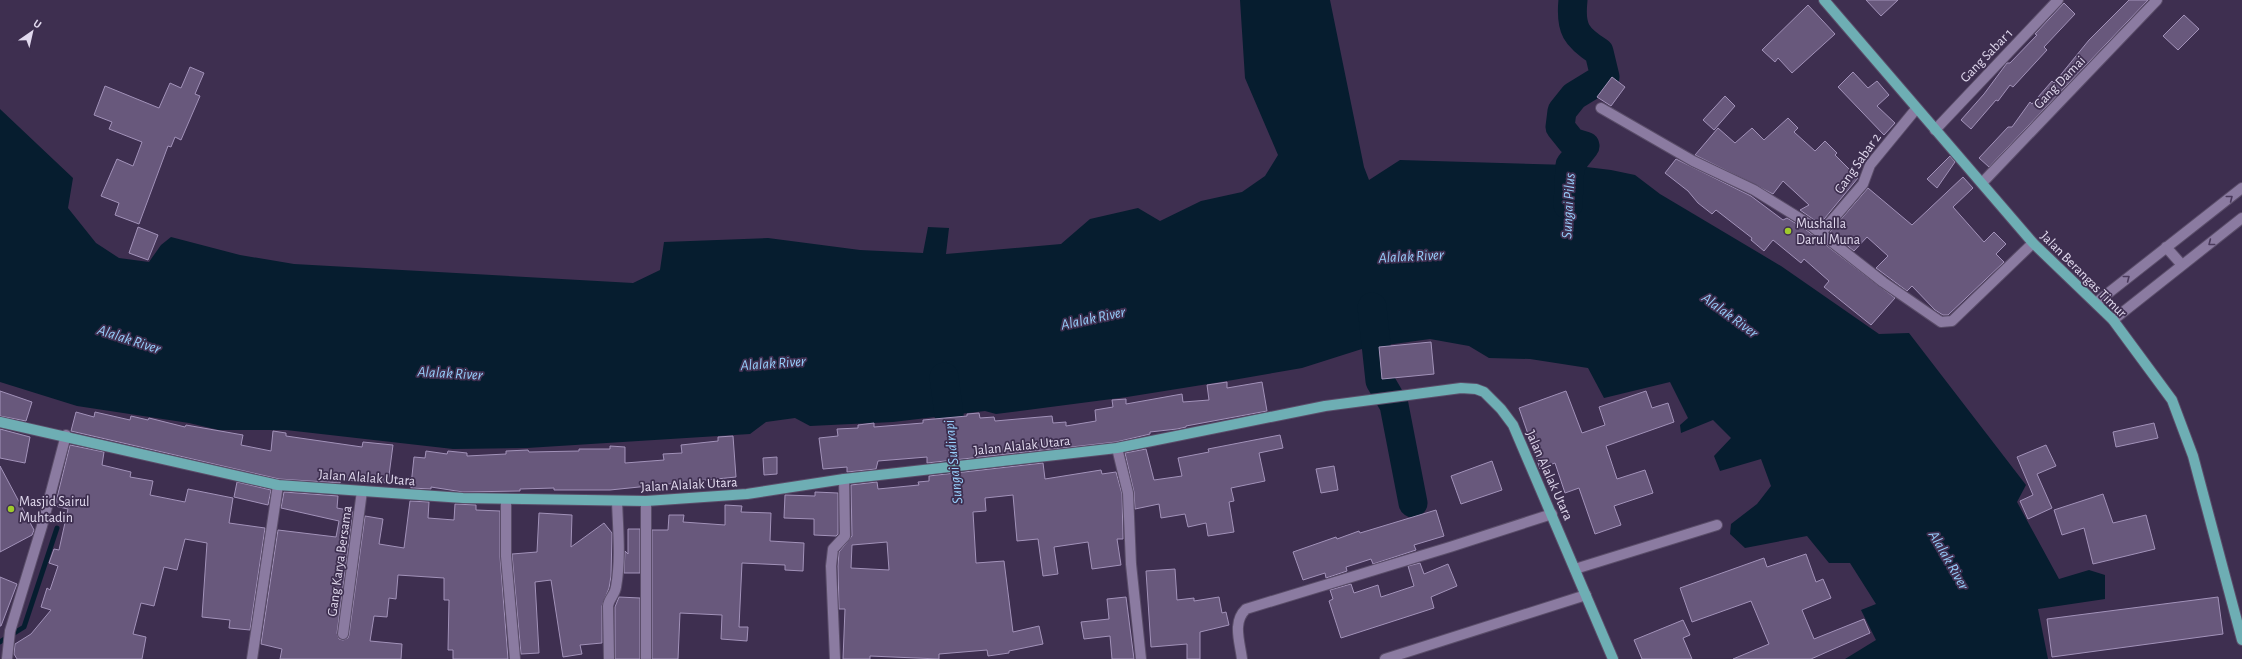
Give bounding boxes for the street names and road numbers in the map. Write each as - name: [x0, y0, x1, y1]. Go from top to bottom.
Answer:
- street label: Gang Sabar 1: [1958, 26, 2016, 85]
- street label: Gang Damai: [2031, 54, 2088, 112]
- street label: Gang Sabar 2: [1832, 131, 1884, 196]
- street label: Jalan Berangas Timur: [2038, 229, 2129, 321]
- street label: Jalan Alalak Utara: [1523, 428, 1575, 523]
- street label: Jalan Alalak Utara: [973, 434, 1072, 458]
- street label: Jalan Alalak Utara: [318, 468, 416, 488]
- street label: Jalan Alalak Utara: [640, 475, 738, 495]
- street label: Gang Karya Bersama: [325, 504, 355, 617]

